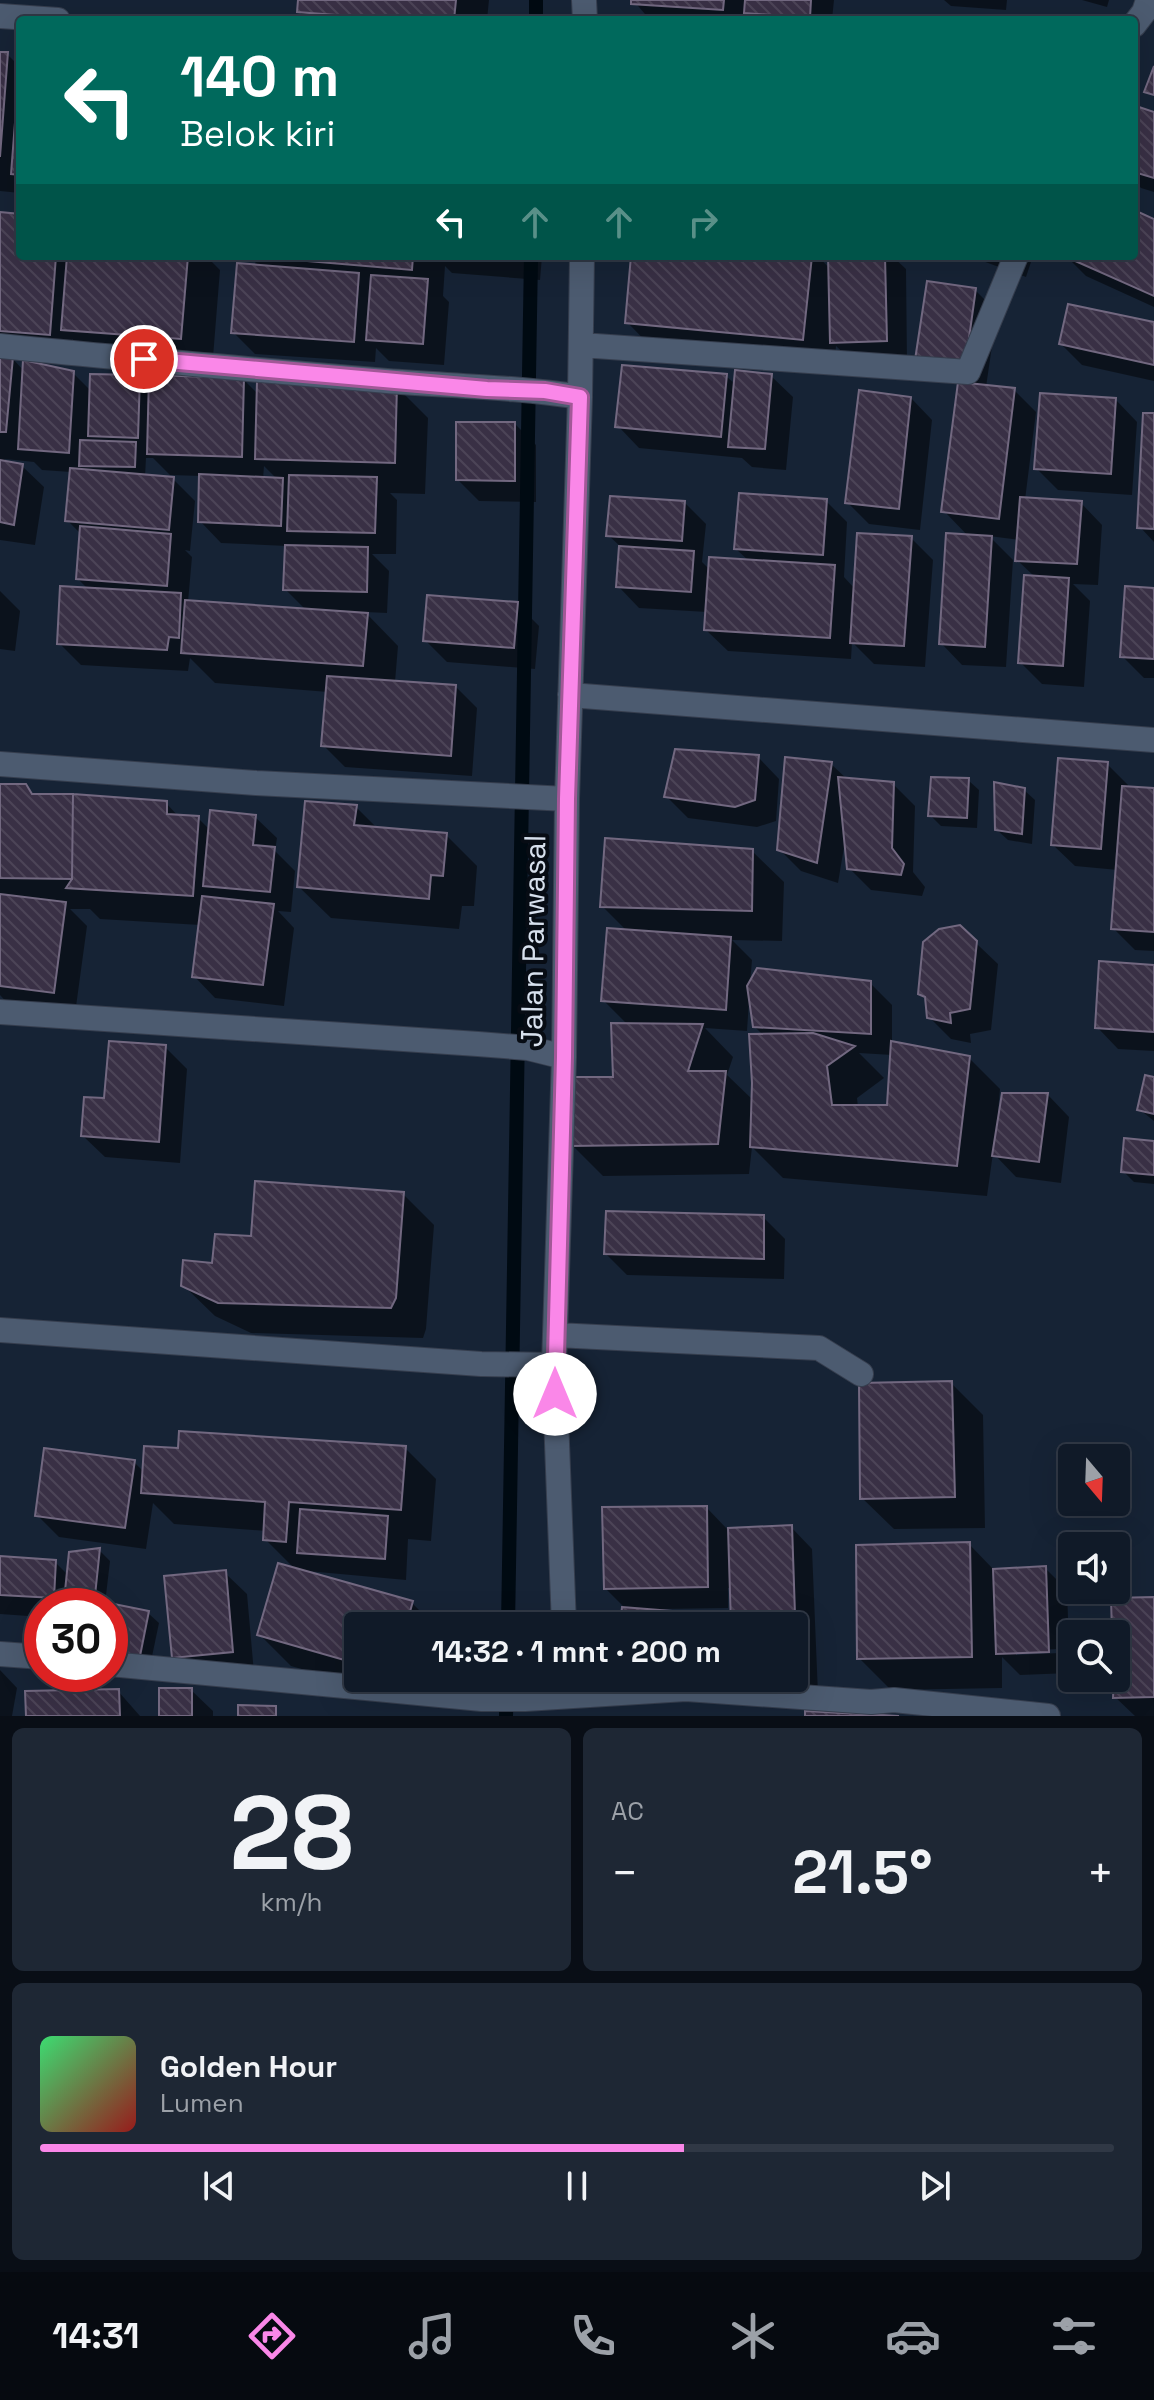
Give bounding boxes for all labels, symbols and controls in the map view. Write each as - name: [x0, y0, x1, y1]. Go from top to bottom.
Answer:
- text: 140 m: [180, 41, 339, 112]
- icon: left: [48, 48, 152, 152]
- text: Belok kiri: [180, 111, 335, 157]
- icon: left: [429, 200, 473, 244]
- icon: ahead: [513, 200, 557, 244]
- icon: ahead: [597, 200, 641, 244]
- icon: right: [681, 200, 725, 244]
- pin: [110, 325, 178, 393]
- icon: arrive: [122, 337, 166, 381]
- street label: Jalan Parwasal: [512, 834, 554, 1048]
- position arrow: [513, 1352, 597, 1436]
- north arrow: [1058, 1444, 1130, 1516]
- map controls: [1058, 1444, 1130, 1692]
- button: sound: [1058, 1532, 1130, 1604]
- speed limit sign: 30: [24, 1588, 128, 1692]
- button: search: [1058, 1620, 1130, 1692]
- text: 14:32 · 1 mnt · 200 m: [431, 1632, 721, 1671]
- text: 28: [229, 1767, 354, 1899]
- text: AC: [611, 1794, 644, 1828]
- text: 21.5°: [792, 1834, 933, 1911]
- text: −: [611, 1845, 638, 1901]
- text: +: [1087, 1845, 1114, 1901]
- text: km/h: [261, 1885, 322, 1919]
- text: Golden Hour: [160, 2047, 337, 2086]
- text: Lumen: [160, 2086, 244, 2120]
- icon: previous: [197, 2164, 241, 2208]
- icon: pause: [555, 2164, 599, 2208]
- icon: next: [913, 2164, 957, 2208]
- icon: directions: [244, 2308, 300, 2364]
- icon: music: [404, 2308, 460, 2364]
- icon: phone: [565, 2308, 621, 2364]
- icon: climate: [725, 2308, 781, 2364]
- icon: car: [885, 2308, 941, 2364]
- icon: filters: [1046, 2308, 1102, 2364]
- text: 14:31: [52, 2313, 140, 2359]

